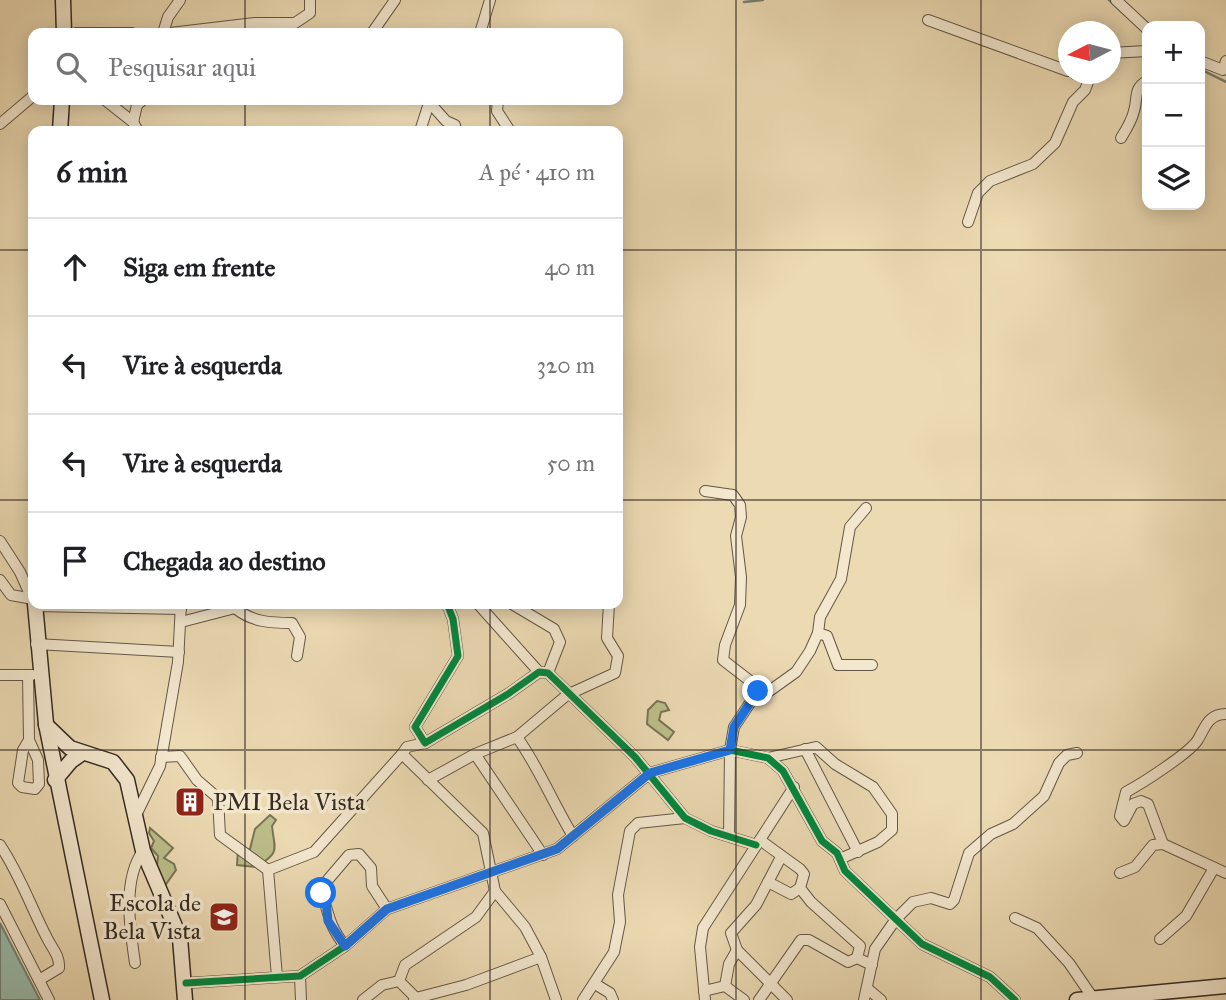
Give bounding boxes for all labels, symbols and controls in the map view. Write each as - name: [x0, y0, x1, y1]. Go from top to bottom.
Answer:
- north arrow: [1058, 21, 1121, 84]
- map controls: [1142, 21, 1205, 210]
- button: +: [1142, 21, 1205, 84]
- search box: [28, 28, 623, 105]
- icon: search: [52, 48, 90, 86]
- text: Pesquisar aqui: [108, 51, 256, 83]
- button: −: [1142, 84, 1205, 147]
- button: layers: [1142, 147, 1205, 210]
- text: 6 min: [56, 154, 128, 190]
- text: A pé · 410 m: [479, 158, 595, 186]
- icon: ahead: [56, 248, 94, 286]
- text: Siga em frente: [123, 251, 275, 283]
- text: 40 m: [545, 253, 595, 281]
- icon: left: [56, 346, 94, 384]
- text: Vire à esquerda: [123, 349, 282, 381]
- text: 320 m: [537, 351, 595, 379]
- icon: left: [56, 444, 94, 482]
- text: Vire à esquerda: [123, 447, 282, 479]
- text: 50 m: [547, 449, 595, 477]
- icon: arrive: [56, 542, 94, 580]
- text: Chegada ao destino: [123, 545, 326, 577]
- route end: [742, 675, 773, 706]
- building icon: PMI Bela Vista: [173, 785, 207, 819]
- place label: PMI Bela Vista: [213, 787, 366, 817]
- route start: [305, 877, 336, 908]
- place label: Escola de Bela Vista: [103, 888, 202, 946]
- school or university icon: Escola de Bela Vista: [207, 900, 241, 934]

